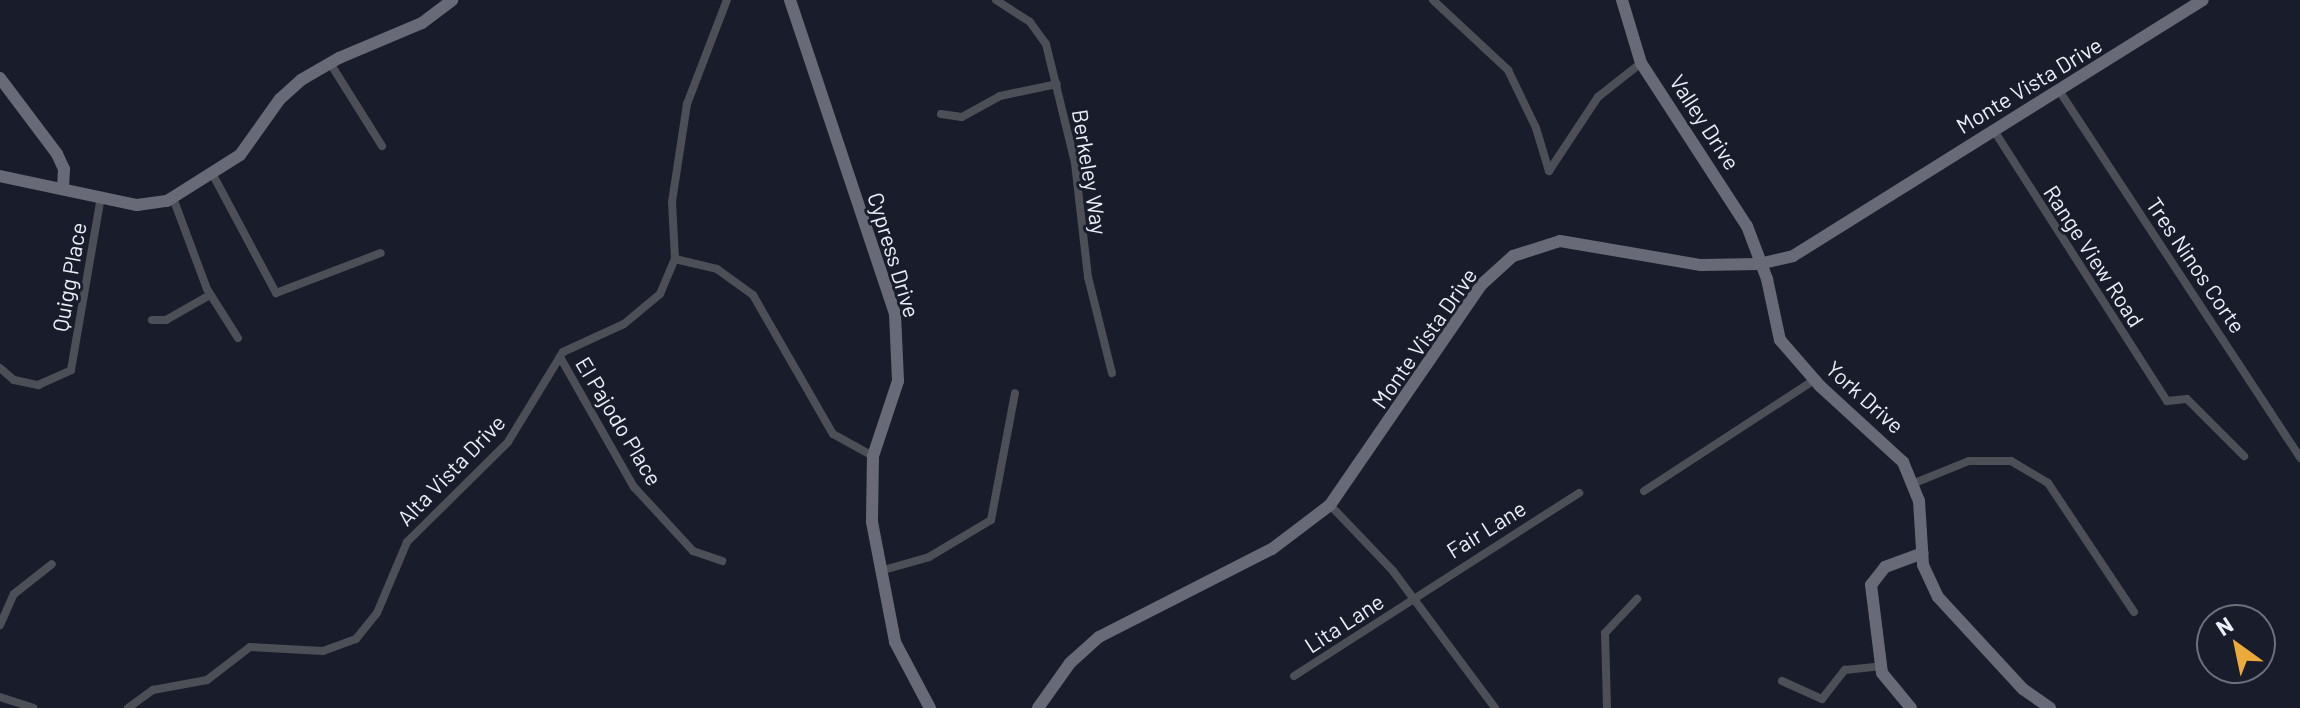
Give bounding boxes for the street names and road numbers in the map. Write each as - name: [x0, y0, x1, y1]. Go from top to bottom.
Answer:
- street label: Monte Vista Drive: [1951, 31, 2107, 139]
- street label: Valley Drive: [1664, 69, 1746, 175]
- street label: Berkeley Way: [1067, 108, 1113, 236]
- street label: Range View Road: [2038, 180, 2150, 332]
- street label: Cypress Drive: [862, 189, 926, 321]
- street label: Tres Ninos Corte: [2141, 192, 2251, 338]
- street label: Quigg Place: [46, 220, 92, 334]
- street label: Monte Vista Drive: [1366, 263, 1482, 413]
- street label: El Pajodo Place: [570, 352, 668, 490]
- street label: York Drive: [1821, 355, 1909, 439]
- street label: Alta Vista Drive: [392, 409, 510, 531]
- street label: Fair Lane: [1442, 494, 1530, 564]
- street label: Lita Lane: [1300, 588, 1388, 658]

